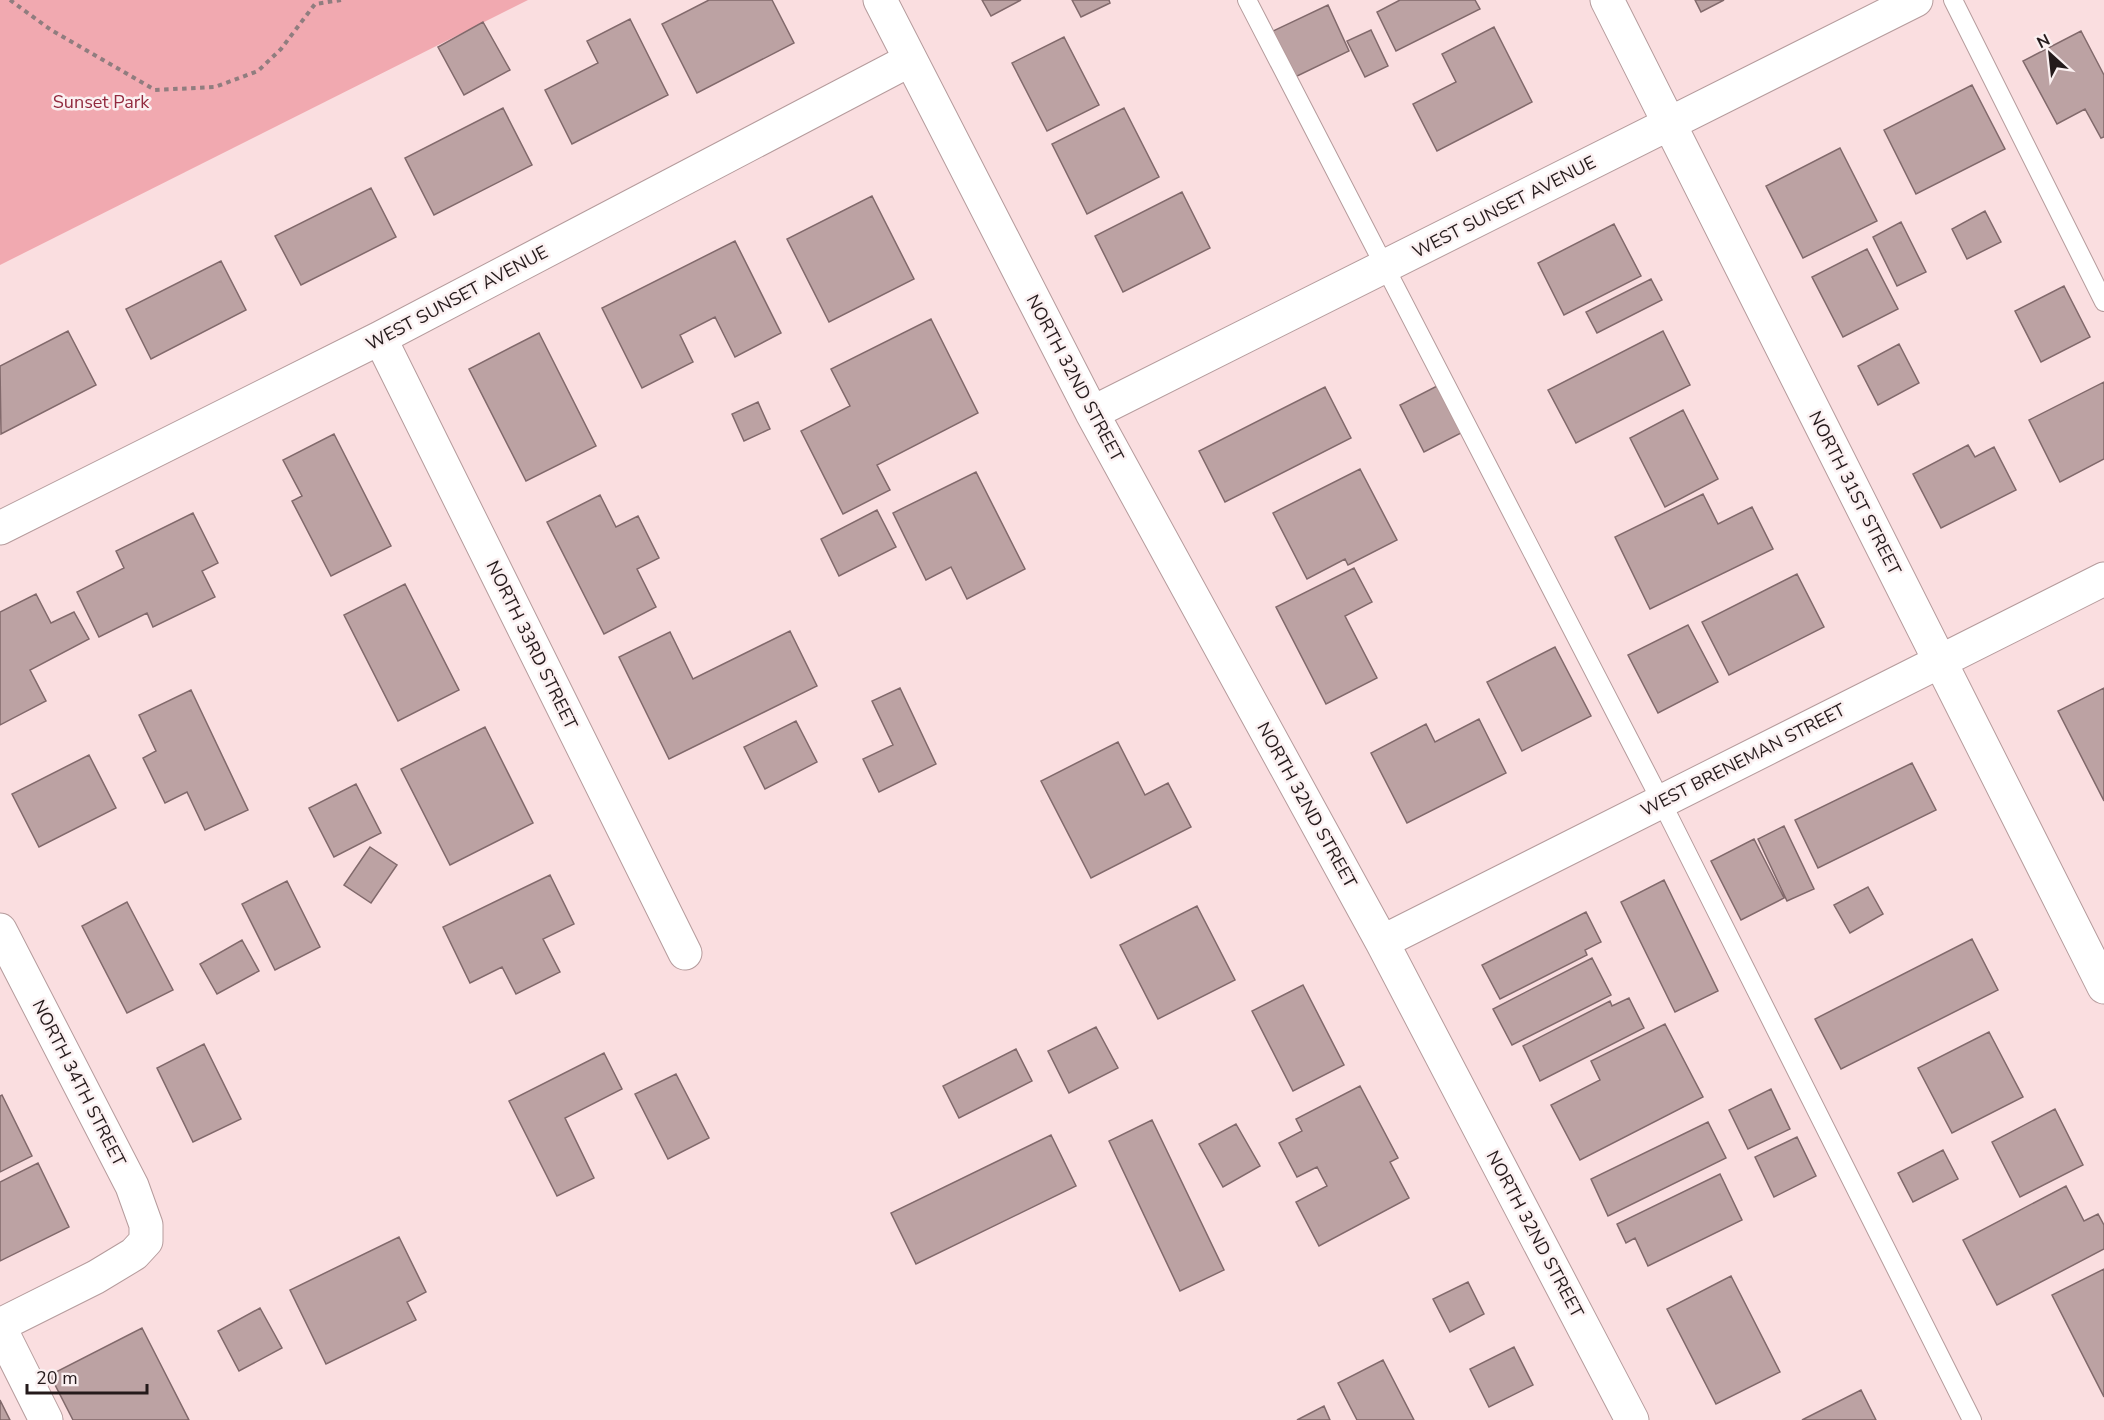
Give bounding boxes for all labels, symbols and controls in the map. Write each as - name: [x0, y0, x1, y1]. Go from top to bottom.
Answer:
- north arrow: [2020, 24, 2080, 84]
- text: N: [2033, 29, 2054, 54]
- park label: Sunset Park: [53, 90, 150, 114]
- street label: WEST SUNSET AVENUE: [1408, 150, 1600, 264]
- street label: WEST SUNSET AVENUE: [362, 240, 552, 356]
- street label: NORTH 32ND STREET: [1021, 290, 1129, 466]
- street label: NORTH 31ST STREET: [1803, 407, 1907, 579]
- street label: NORTH 33RD STREET: [481, 557, 583, 733]
- street label: WEST BRENEMAN STREET: [1637, 698, 1850, 822]
- street label: NORTH 32ND STREET: [1251, 718, 1363, 892]
- street label: NORTH 34TH STREET: [27, 996, 132, 1171]
- street label: NORTH 32ND STREET: [1481, 1146, 1589, 1322]
- scale bar: [27, 1357, 147, 1395]
- text: 20 m: [36, 1366, 78, 1390]

